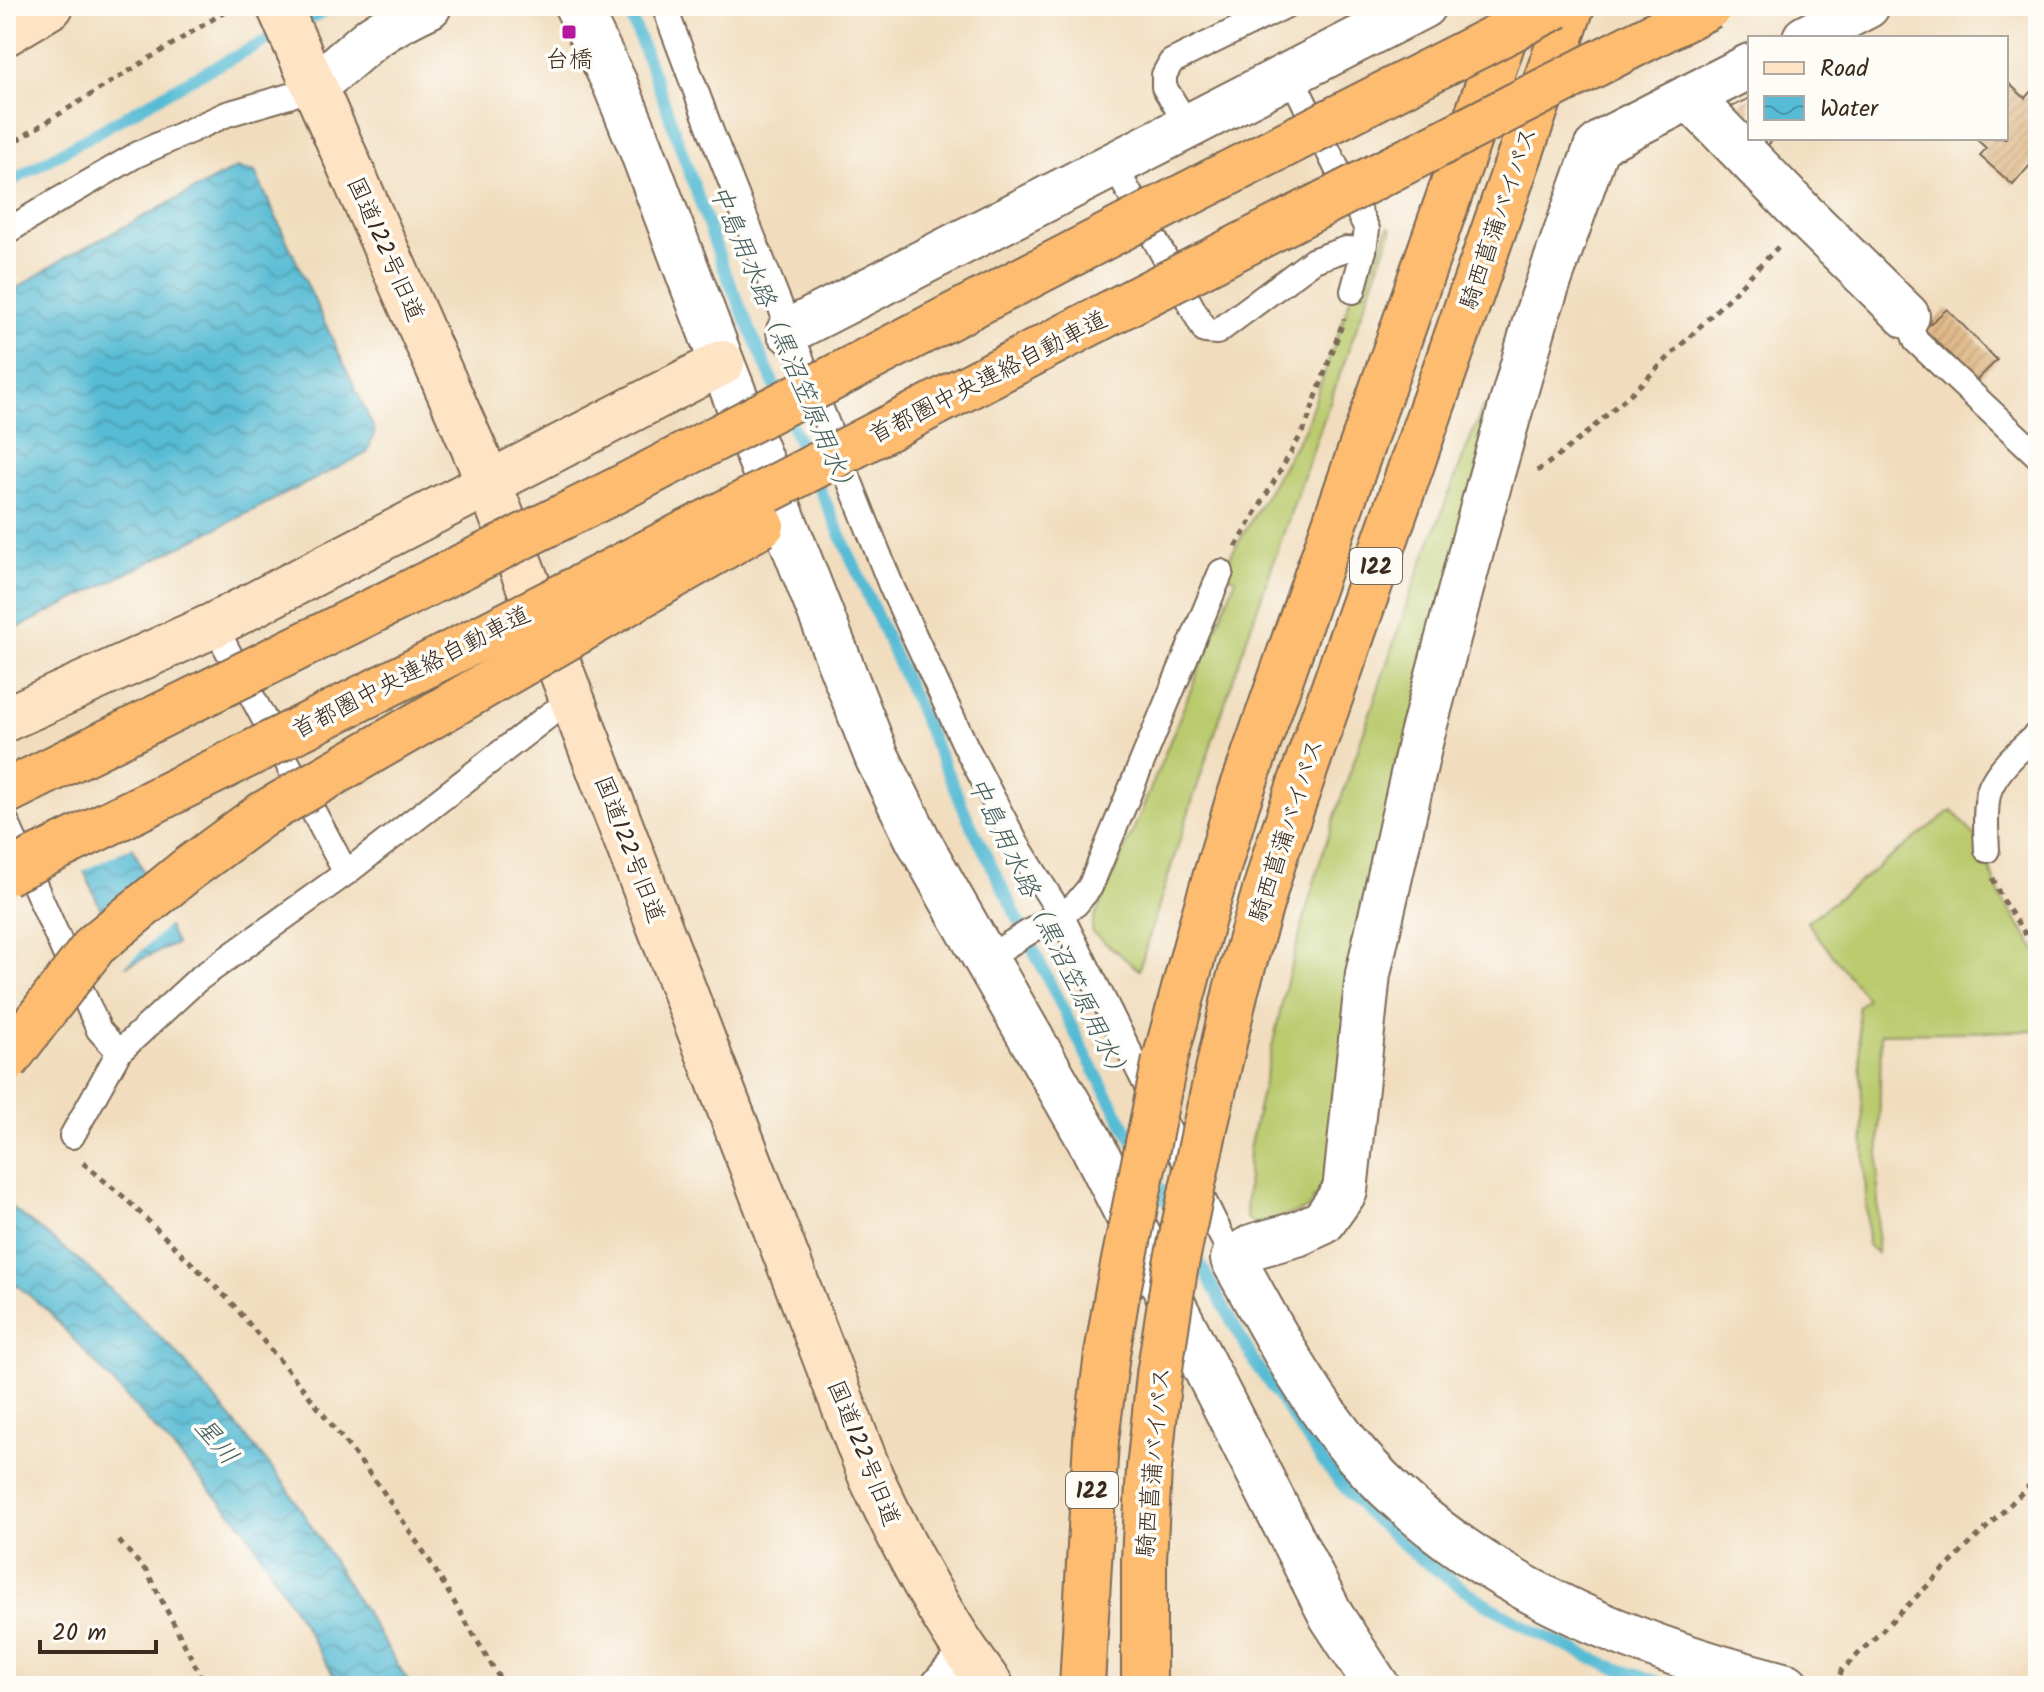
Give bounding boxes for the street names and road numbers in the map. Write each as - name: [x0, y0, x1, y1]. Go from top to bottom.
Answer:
- street label: 騎西菖蒲バイパス: [1450, 122, 1549, 315]
- street label: 国道122号旧道: [335, 171, 434, 329]
- street label: 首都圏中央連絡自動車道: [862, 301, 1115, 456]
- road number: 122: [1350, 548, 1402, 584]
- street label: 首都圏中央連絡自動車道: [285, 596, 538, 751]
- street label: 騎西菖蒲バイパス: [1239, 733, 1336, 928]
- street label: 国道122号旧道: [583, 770, 675, 929]
- street label: 騎西菖蒲バイパス: [1127, 1365, 1182, 1559]
- street label: 国道122号旧道: [815, 1374, 910, 1533]
- road number: 122: [1066, 1472, 1118, 1508]

